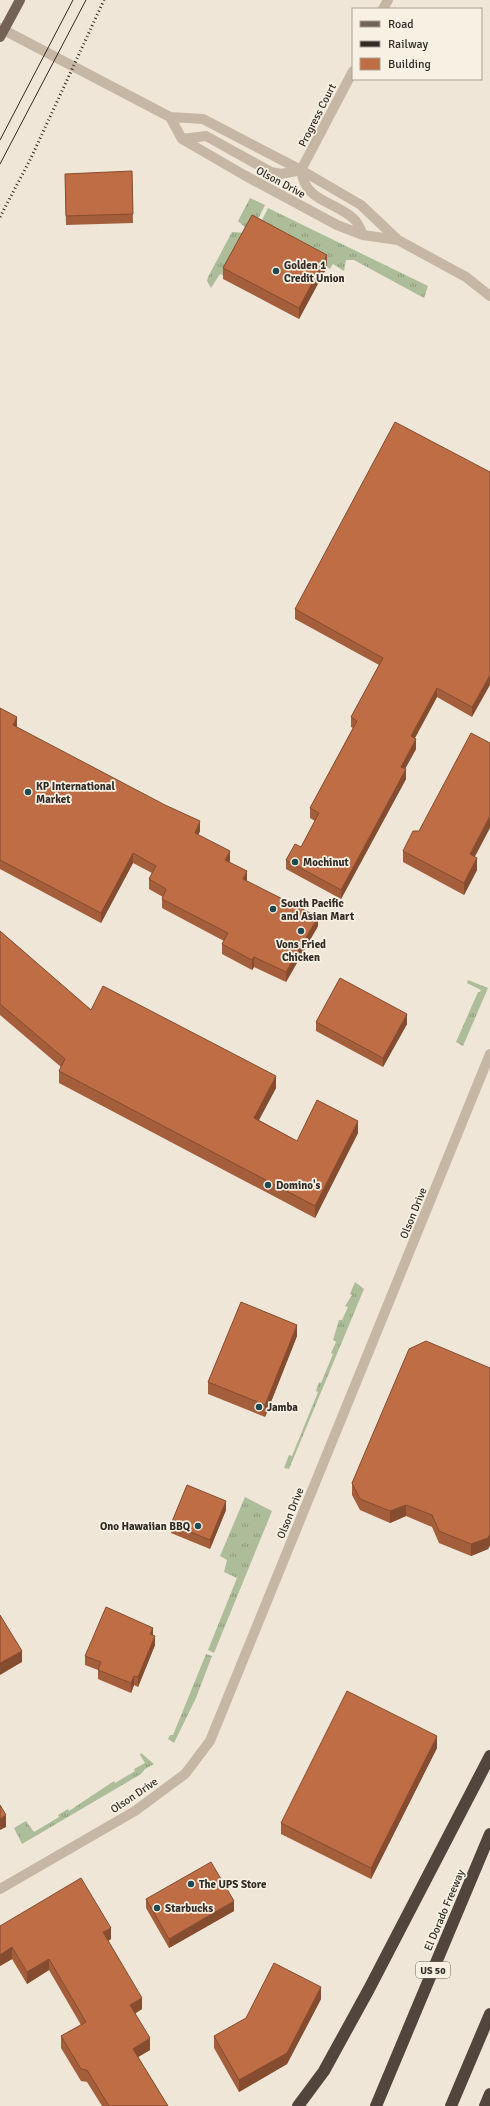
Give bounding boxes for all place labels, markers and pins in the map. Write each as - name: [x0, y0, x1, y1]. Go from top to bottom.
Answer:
- place label: Golden 1 Credit Union: [284, 259, 345, 285]
- marker: Golden 1 Credit Union: [271, 266, 281, 276]
- place label: KP International Market: [36, 780, 115, 806]
- marker: KP International Market: [23, 787, 33, 797]
- place label: Mochinut: [303, 856, 349, 869]
- marker: Mochinut: [290, 857, 300, 867]
- place label: South Pacific and Asian Mart: [281, 897, 354, 923]
- marker: South Pacific and Asian Mart: [268, 904, 278, 914]
- marker: Vons Fried Chicken: [296, 926, 306, 936]
- place label: Vons Fried Chicken: [276, 938, 326, 964]
- place label: Domino's: [276, 1179, 321, 1192]
- marker: Domino's: [263, 1180, 273, 1190]
- place label: Jamba: [267, 1401, 298, 1414]
- marker: Jamba: [254, 1402, 264, 1412]
- place label: Ono Hawaiian BBQ: [100, 1520, 191, 1533]
- marker: Ono Hawaiian BBQ: [193, 1521, 203, 1531]
- place label: The UPS Store: [199, 1878, 267, 1891]
- marker: The UPS Store: [186, 1879, 196, 1889]
- place label: Starbucks: [165, 1902, 213, 1915]
- marker: Starbucks: [152, 1903, 162, 1913]

